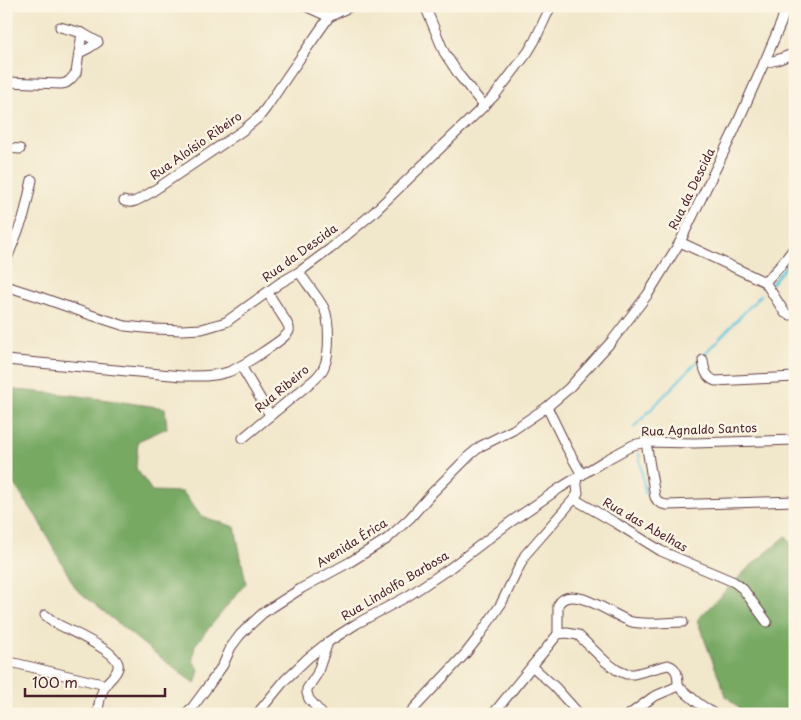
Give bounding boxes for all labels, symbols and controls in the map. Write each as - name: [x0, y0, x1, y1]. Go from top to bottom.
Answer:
- street label: Rua Aloísio Ribeiro: [146, 107, 245, 184]
- street label: Rua da Descida: [663, 144, 719, 233]
- street label: Rua da Descida: [258, 218, 341, 286]
- street label: Rua Ribeiro: [250, 360, 313, 416]
- street label: Rua Agnaldo Santos: [641, 418, 758, 440]
- street label: Rua das Abelhas: [600, 493, 692, 556]
- street label: Avenida Érica: [313, 513, 391, 571]
- street label: Rua Lindolfo Barbosa: [337, 546, 452, 624]
- scale bar: [25, 665, 165, 697]
- text: 100 m: [32, 670, 78, 693]

